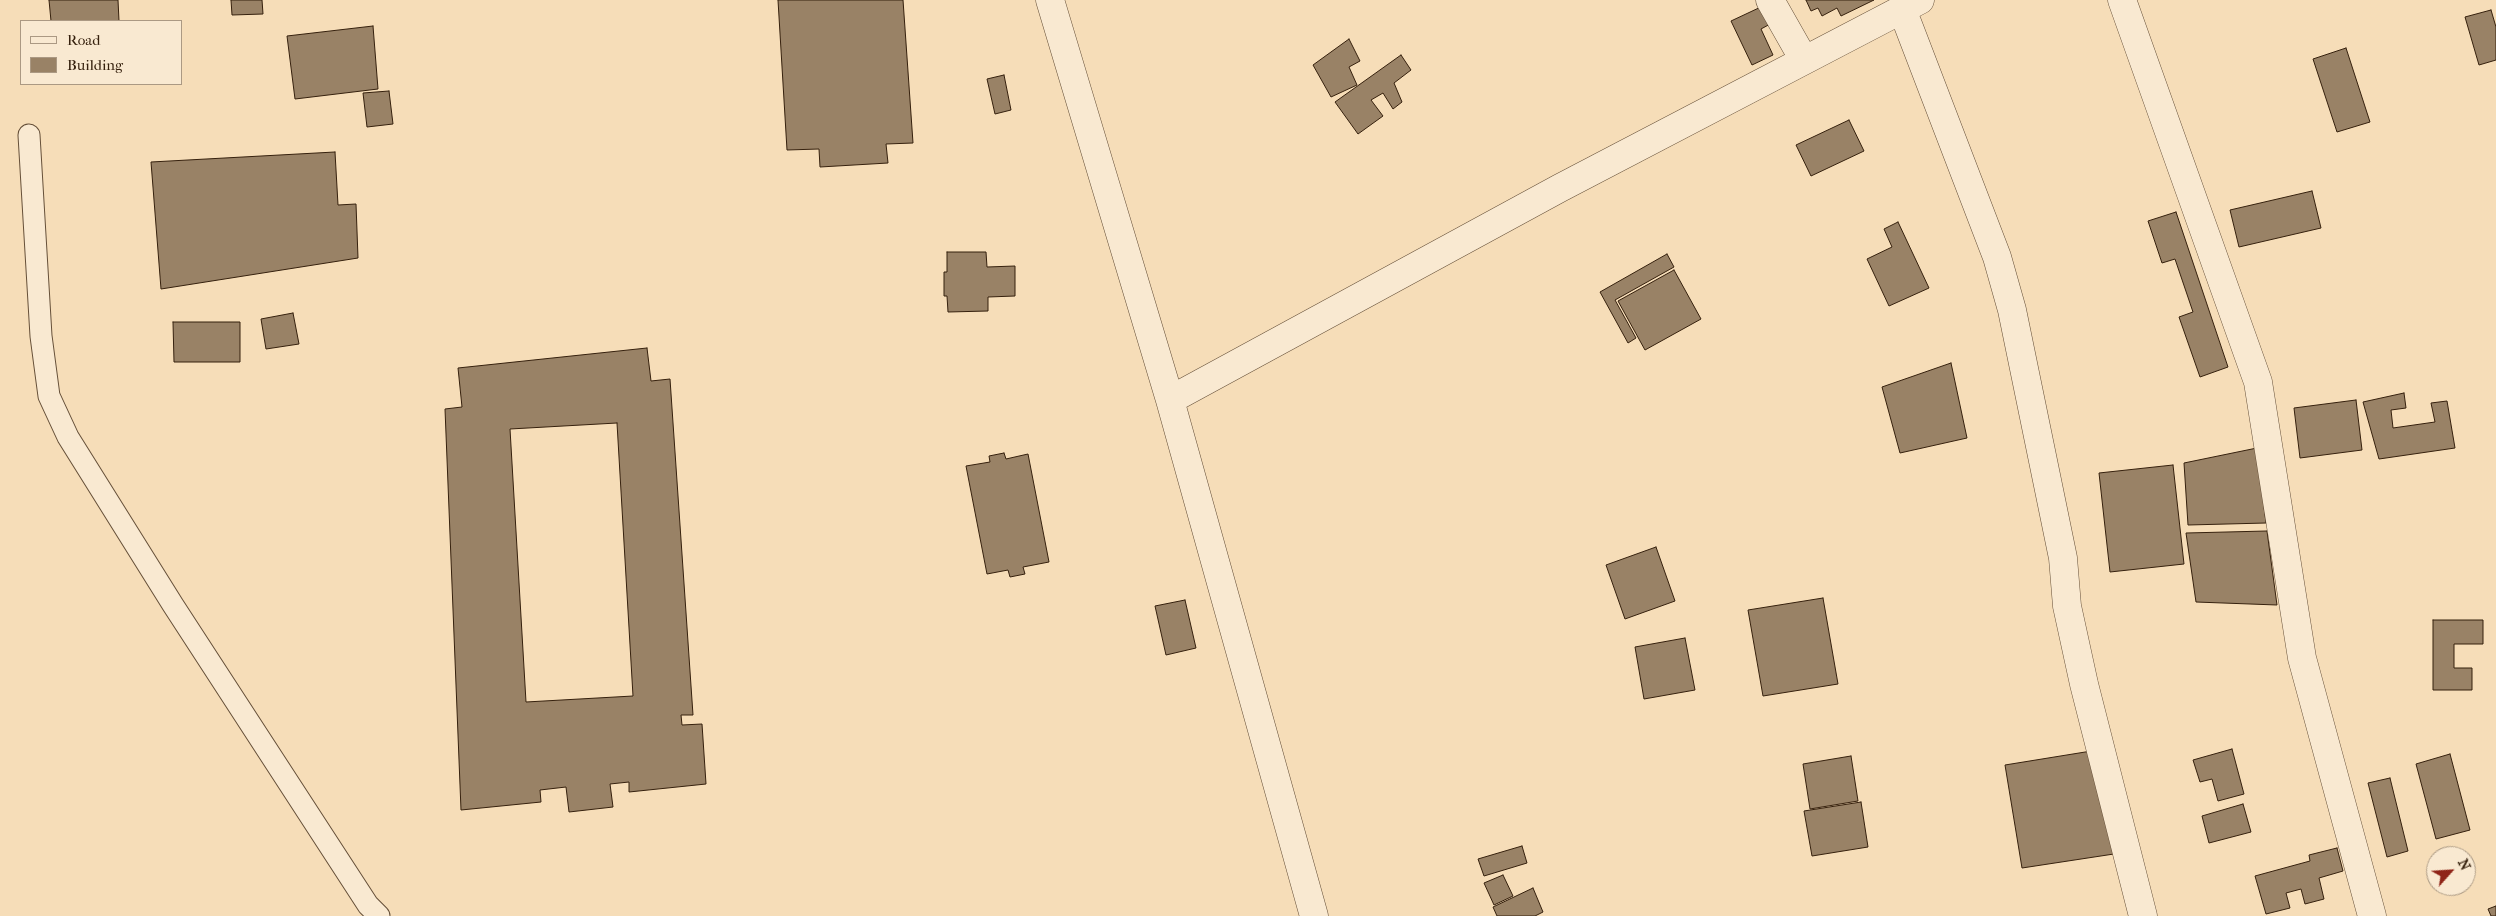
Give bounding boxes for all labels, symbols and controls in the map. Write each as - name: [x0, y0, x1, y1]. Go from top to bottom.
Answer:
- legend: [20, 20, 182, 85]
- text: Road: [67, 31, 100, 49]
- text: Building: [67, 56, 123, 74]
- north arrow: [2426, 846, 2476, 896]
- text: N: [2454, 856, 2474, 873]

